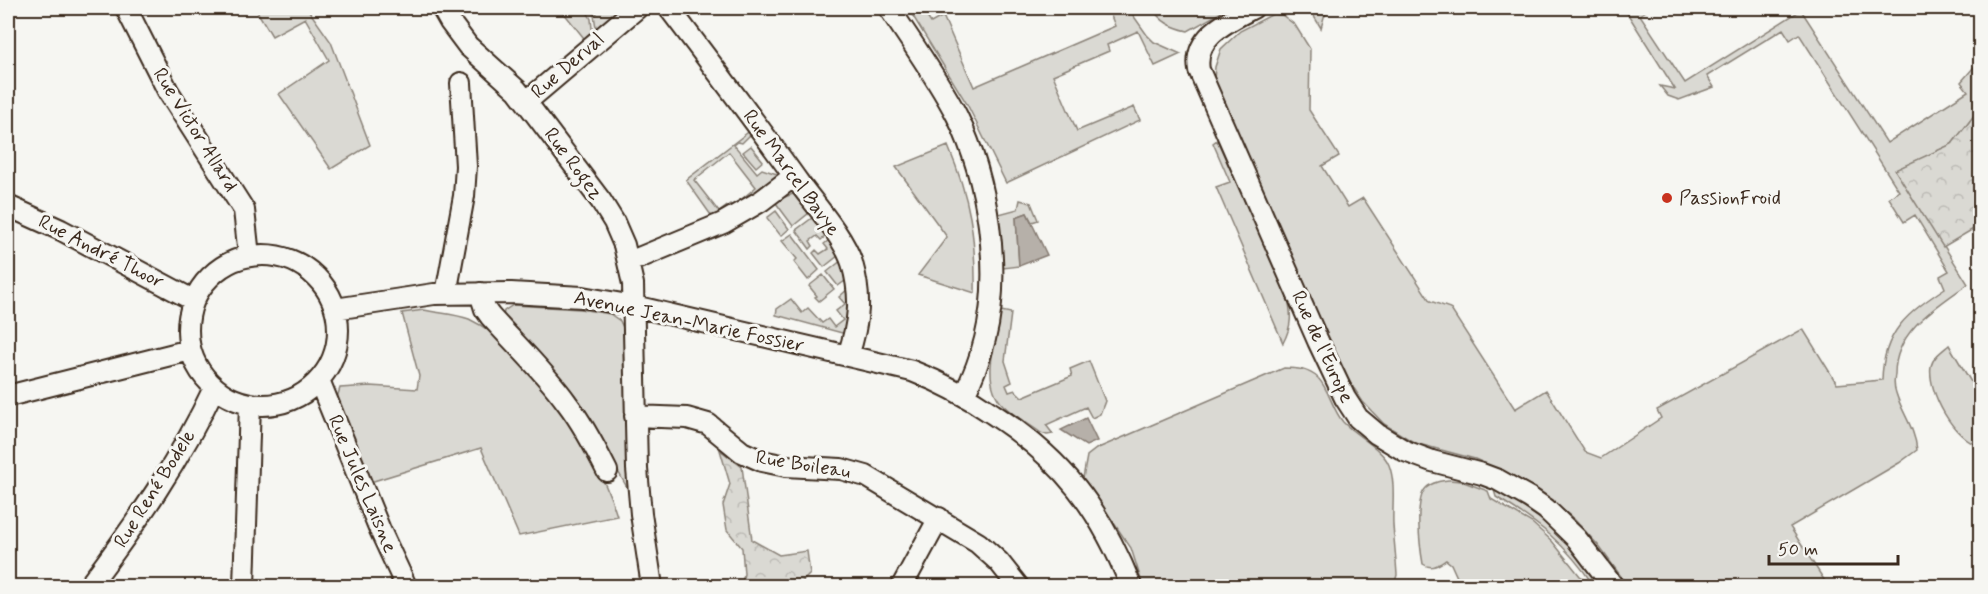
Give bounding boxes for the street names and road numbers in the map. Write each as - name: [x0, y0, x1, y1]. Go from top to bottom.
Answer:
- street label: Rue Derval: [525, 27, 611, 105]
- street label: Rue Victor Allard: [146, 63, 244, 197]
- street label: Rue Marcel Bavye: [736, 104, 846, 242]
- street label: Rue Rogez: [535, 122, 609, 207]
- street label: Rue André Thoor: [33, 209, 169, 295]
- street label: Avenue Jean-Marie Fossier: [571, 284, 807, 360]
- street label: Rue de l'Europe: [1284, 287, 1360, 408]
- street label: Rue Jules Laisne: [321, 411, 403, 557]
- street label: Rue René Bodele: [108, 425, 202, 553]
- street label: Rue Boileau: [754, 444, 852, 486]

